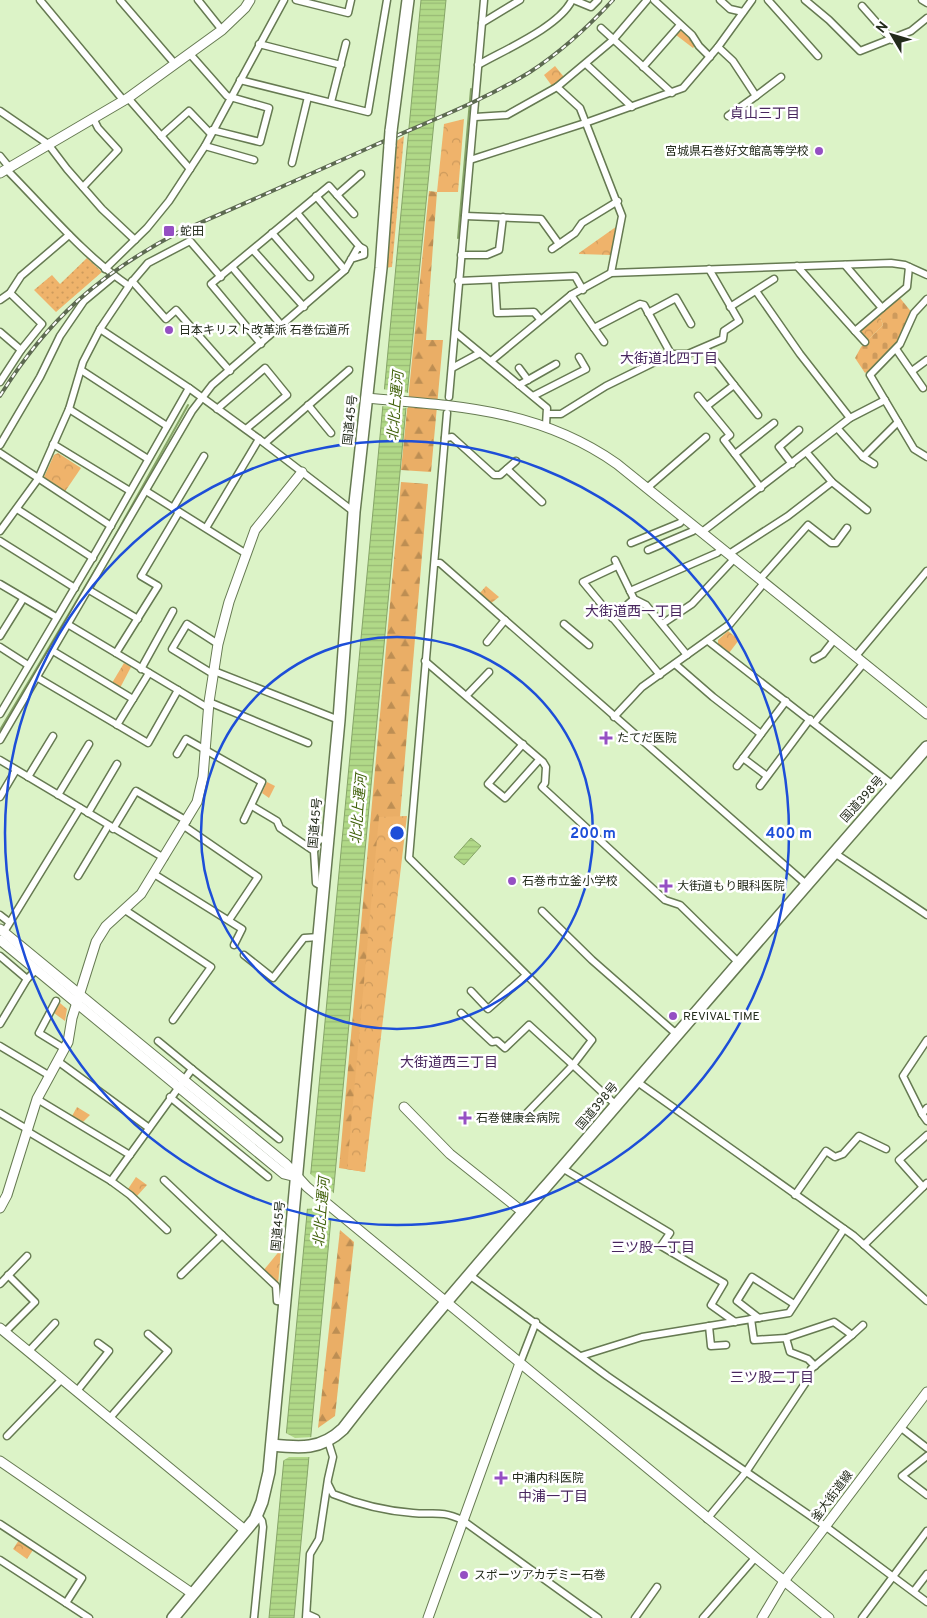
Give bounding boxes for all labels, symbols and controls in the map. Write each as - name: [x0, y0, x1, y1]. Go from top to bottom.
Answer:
- north arrow: [867, 10, 917, 60]
- text: N: [873, 19, 893, 37]
- district label: 貞山三丁目: [730, 106, 800, 123]
- place label: 宮城県石巻好文館高等学校: [665, 144, 809, 160]
- marker: 宮城県石巻好文館高等学校: [813, 145, 825, 157]
- marker: 蛇田: [162, 224, 176, 238]
- place label: 蛇田: [180, 224, 204, 240]
- place label: 日本キリスト改革派 石巻伝道所: [179, 323, 350, 339]
- marker: 日本キリスト改革派 石巻伝道所: [163, 324, 175, 336]
- district label: 大街道北四丁目: [620, 350, 718, 368]
- water label: 北北上運河: [385, 368, 408, 442]
- street label: 国道45号: [340, 394, 362, 446]
- district label: 大街道西一丁目: [585, 604, 683, 621]
- marker: たてだ医院: [599, 731, 613, 745]
- place label: たてだ医院: [617, 731, 677, 747]
- water label: 北北上運河: [348, 771, 371, 845]
- street label: 国道398号: [838, 773, 888, 826]
- street label: 国道45号: [306, 797, 326, 849]
- centre of rings: [388, 824, 406, 842]
- text: 200 m: [570, 825, 616, 844]
- text: 400 m: [766, 825, 812, 844]
- place label: 石巻市立釜小学校: [522, 874, 618, 890]
- marker: 石巻市立釜小学校: [506, 875, 518, 887]
- marker: 大街道もり眼科医院: [659, 879, 673, 893]
- place label: 大街道もり眼科医院: [677, 879, 785, 895]
- place label: REVIVAL TIME: [683, 1009, 760, 1025]
- marker: REVIVAL TIME: [667, 1010, 679, 1022]
- district label: 大街道西三丁目: [400, 1055, 498, 1072]
- street label: 国道398号: [573, 1079, 622, 1134]
- marker: 石巻健康会病院: [458, 1111, 472, 1125]
- place label: 石巻健康会病院: [476, 1111, 560, 1127]
- water label: 北北上運河: [311, 1174, 334, 1248]
- street label: 国道45号: [269, 1200, 289, 1252]
- district label: 三ツ股一丁目: [611, 1240, 695, 1257]
- district label: 三ツ股二丁目: [730, 1370, 814, 1387]
- street label: 釜大街道線: [808, 1468, 857, 1525]
- marker: 中浦内科医院: [494, 1471, 508, 1485]
- place label: 中浦内科医院: [512, 1471, 584, 1487]
- district label: 中浦一丁目: [518, 1489, 588, 1506]
- place label: スポーツアカデミー石巻: [474, 1568, 606, 1584]
- marker: スポーツアカデミー石巻: [458, 1569, 470, 1581]

